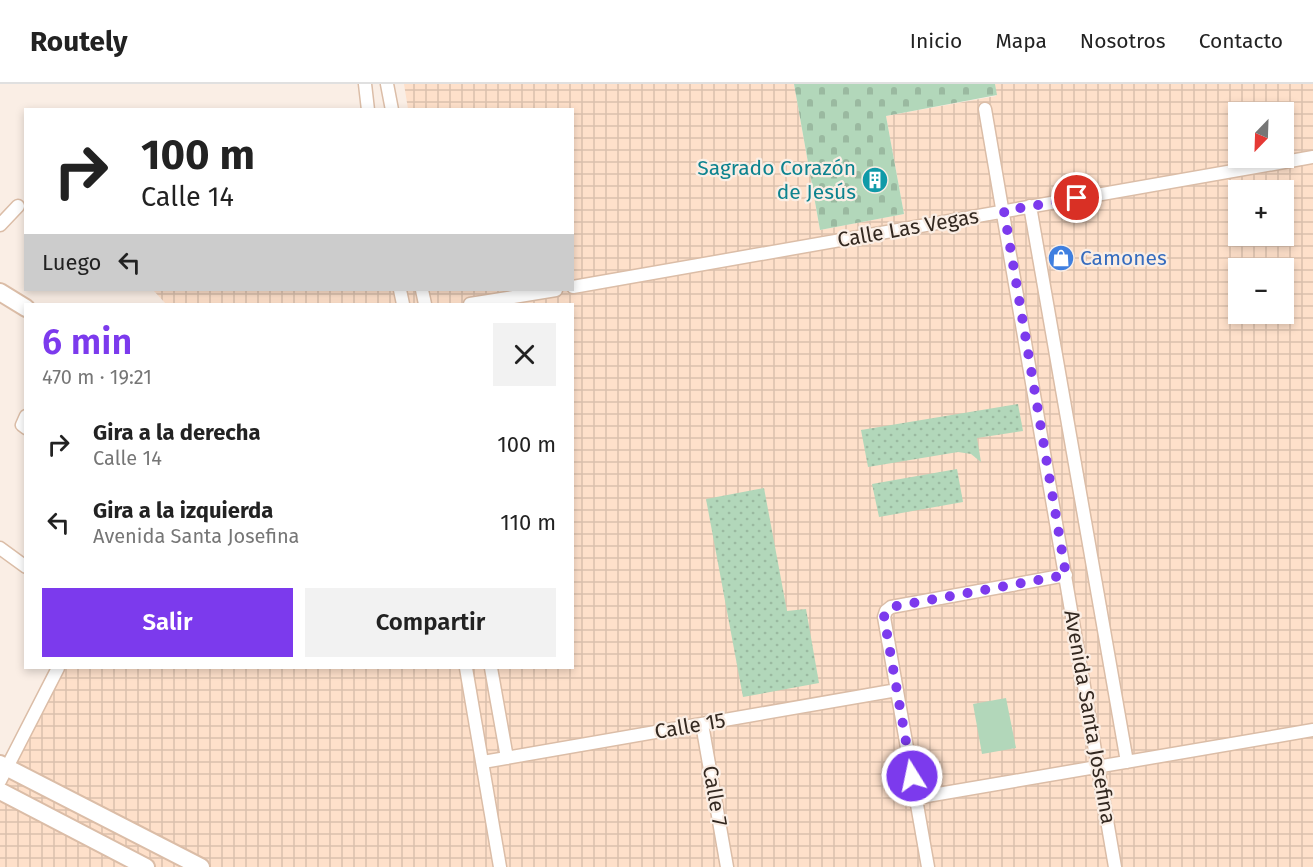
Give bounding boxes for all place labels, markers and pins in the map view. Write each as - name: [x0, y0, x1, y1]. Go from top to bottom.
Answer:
- place label: Sagrado Corazón de Jesús: [697, 155, 856, 205]
- building icon: Sagrado Corazón de Jesús: [860, 165, 890, 195]
- pin: [1051, 172, 1102, 223]
- shop icon: Camones: [1046, 243, 1076, 273]
- place label: Camones: [1080, 245, 1167, 271]

